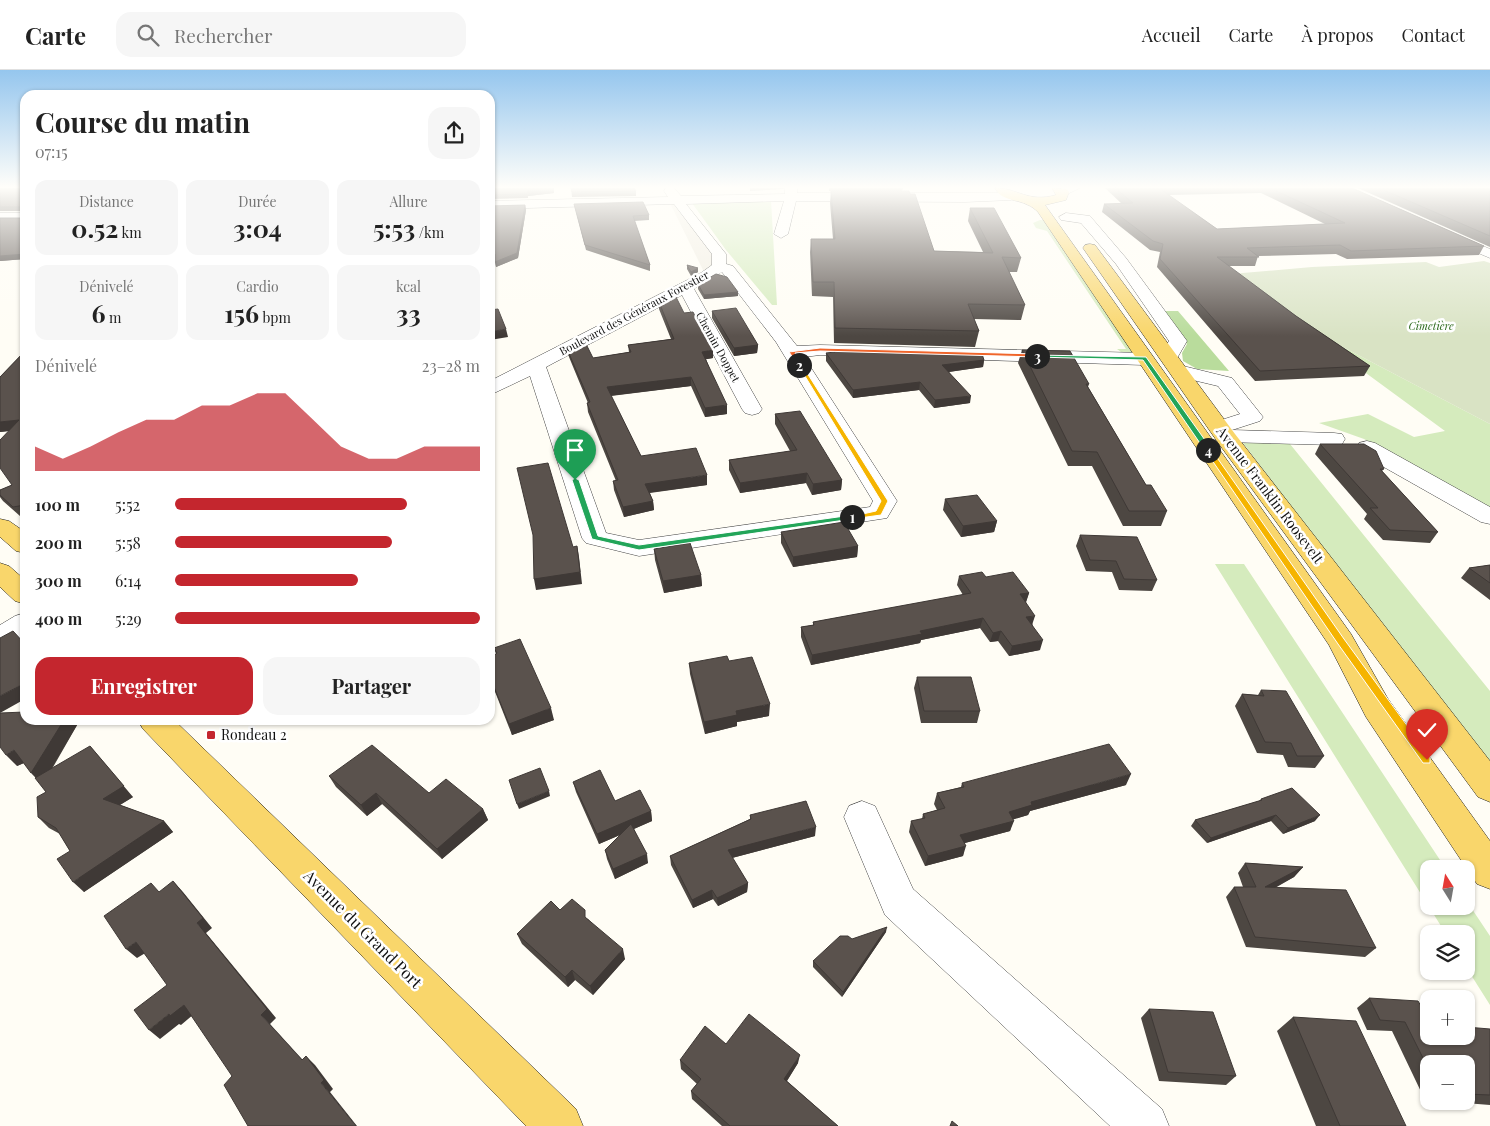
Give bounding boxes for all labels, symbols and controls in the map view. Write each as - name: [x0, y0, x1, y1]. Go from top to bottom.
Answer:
- search box: [116, 12, 466, 57]
- text: Carte: [25, 19, 86, 51]
- icon: search: [134, 21, 162, 49]
- text: Rechercher: [174, 22, 273, 48]
- text: Accueil: [1142, 23, 1201, 47]
- text: Carte: [1229, 23, 1273, 47]
- text: À propos: [1301, 23, 1374, 47]
- text: Contact: [1402, 23, 1465, 47]
- text: Course du matin: [35, 103, 250, 140]
- button: share: [428, 107, 480, 159]
- text: 07:15: [35, 141, 68, 162]
- text: Distance: [79, 192, 134, 211]
- text: Durée: [238, 192, 277, 211]
- text: Allure: [390, 192, 428, 211]
- text: 0.52: [71, 211, 118, 244]
- text: 3:04: [233, 211, 282, 244]
- text: 5:53: [373, 211, 415, 244]
- text: km: [118, 223, 142, 242]
- text: /km: [415, 223, 444, 242]
- street label: Boulevard des Généraux Forestier: [556, 267, 711, 358]
- text: Dénivelé: [79, 277, 134, 296]
- text: Cardio: [236, 277, 279, 296]
- text: kcal: [396, 277, 421, 296]
- text: 6: [92, 296, 106, 329]
- text: 156: [224, 296, 259, 329]
- text: 33: [396, 296, 421, 329]
- text: m: [106, 308, 121, 327]
- text: bpm: [259, 308, 291, 327]
- street label: Chemin Doppet: [693, 309, 744, 385]
- park label: Cimetière: [1408, 318, 1454, 333]
- pin: 3: [1024, 344, 1050, 368]
- text: 3: [1034, 347, 1041, 366]
- pin: 2: [786, 352, 812, 378]
- text: Dénivelé: [35, 355, 97, 376]
- text: 23–28 m: [422, 355, 480, 376]
- text: 2: [796, 356, 803, 375]
- street label: Avenue Franklin Roosevelt: [1212, 422, 1329, 568]
- pin: [554, 429, 596, 480]
- icon: arrive: [561, 436, 589, 464]
- pin: 4: [1196, 438, 1220, 462]
- text: 4: [1205, 441, 1212, 460]
- text: 100 m: [35, 494, 80, 515]
- text: 5:52: [115, 494, 140, 515]
- pin: 1: [840, 504, 864, 530]
- text: 1: [850, 508, 855, 527]
- text: 200 m: [35, 532, 82, 553]
- text: 5:58: [115, 532, 141, 553]
- text: 300 m: [35, 570, 82, 591]
- text: 6:14: [115, 570, 141, 591]
- text: 400 m: [35, 608, 82, 629]
- text: 5:29: [115, 608, 142, 629]
- button: Enregistrer: [35, 657, 253, 715]
- button: Partager: [263, 657, 480, 715]
- pin: [1406, 709, 1448, 760]
- icon: check: [1413, 716, 1441, 744]
- place label: Rondeau 2: [221, 725, 287, 744]
- marker: Rondeau 2: [205, 729, 217, 741]
- north arrow: [1420, 860, 1475, 915]
- map controls: [1420, 860, 1475, 1110]
- street label: Avenue du Grand Port: [299, 864, 427, 993]
- button: layers: [1420, 925, 1475, 980]
- button: +: [1420, 990, 1475, 1045]
- button: −: [1420, 1055, 1475, 1110]

